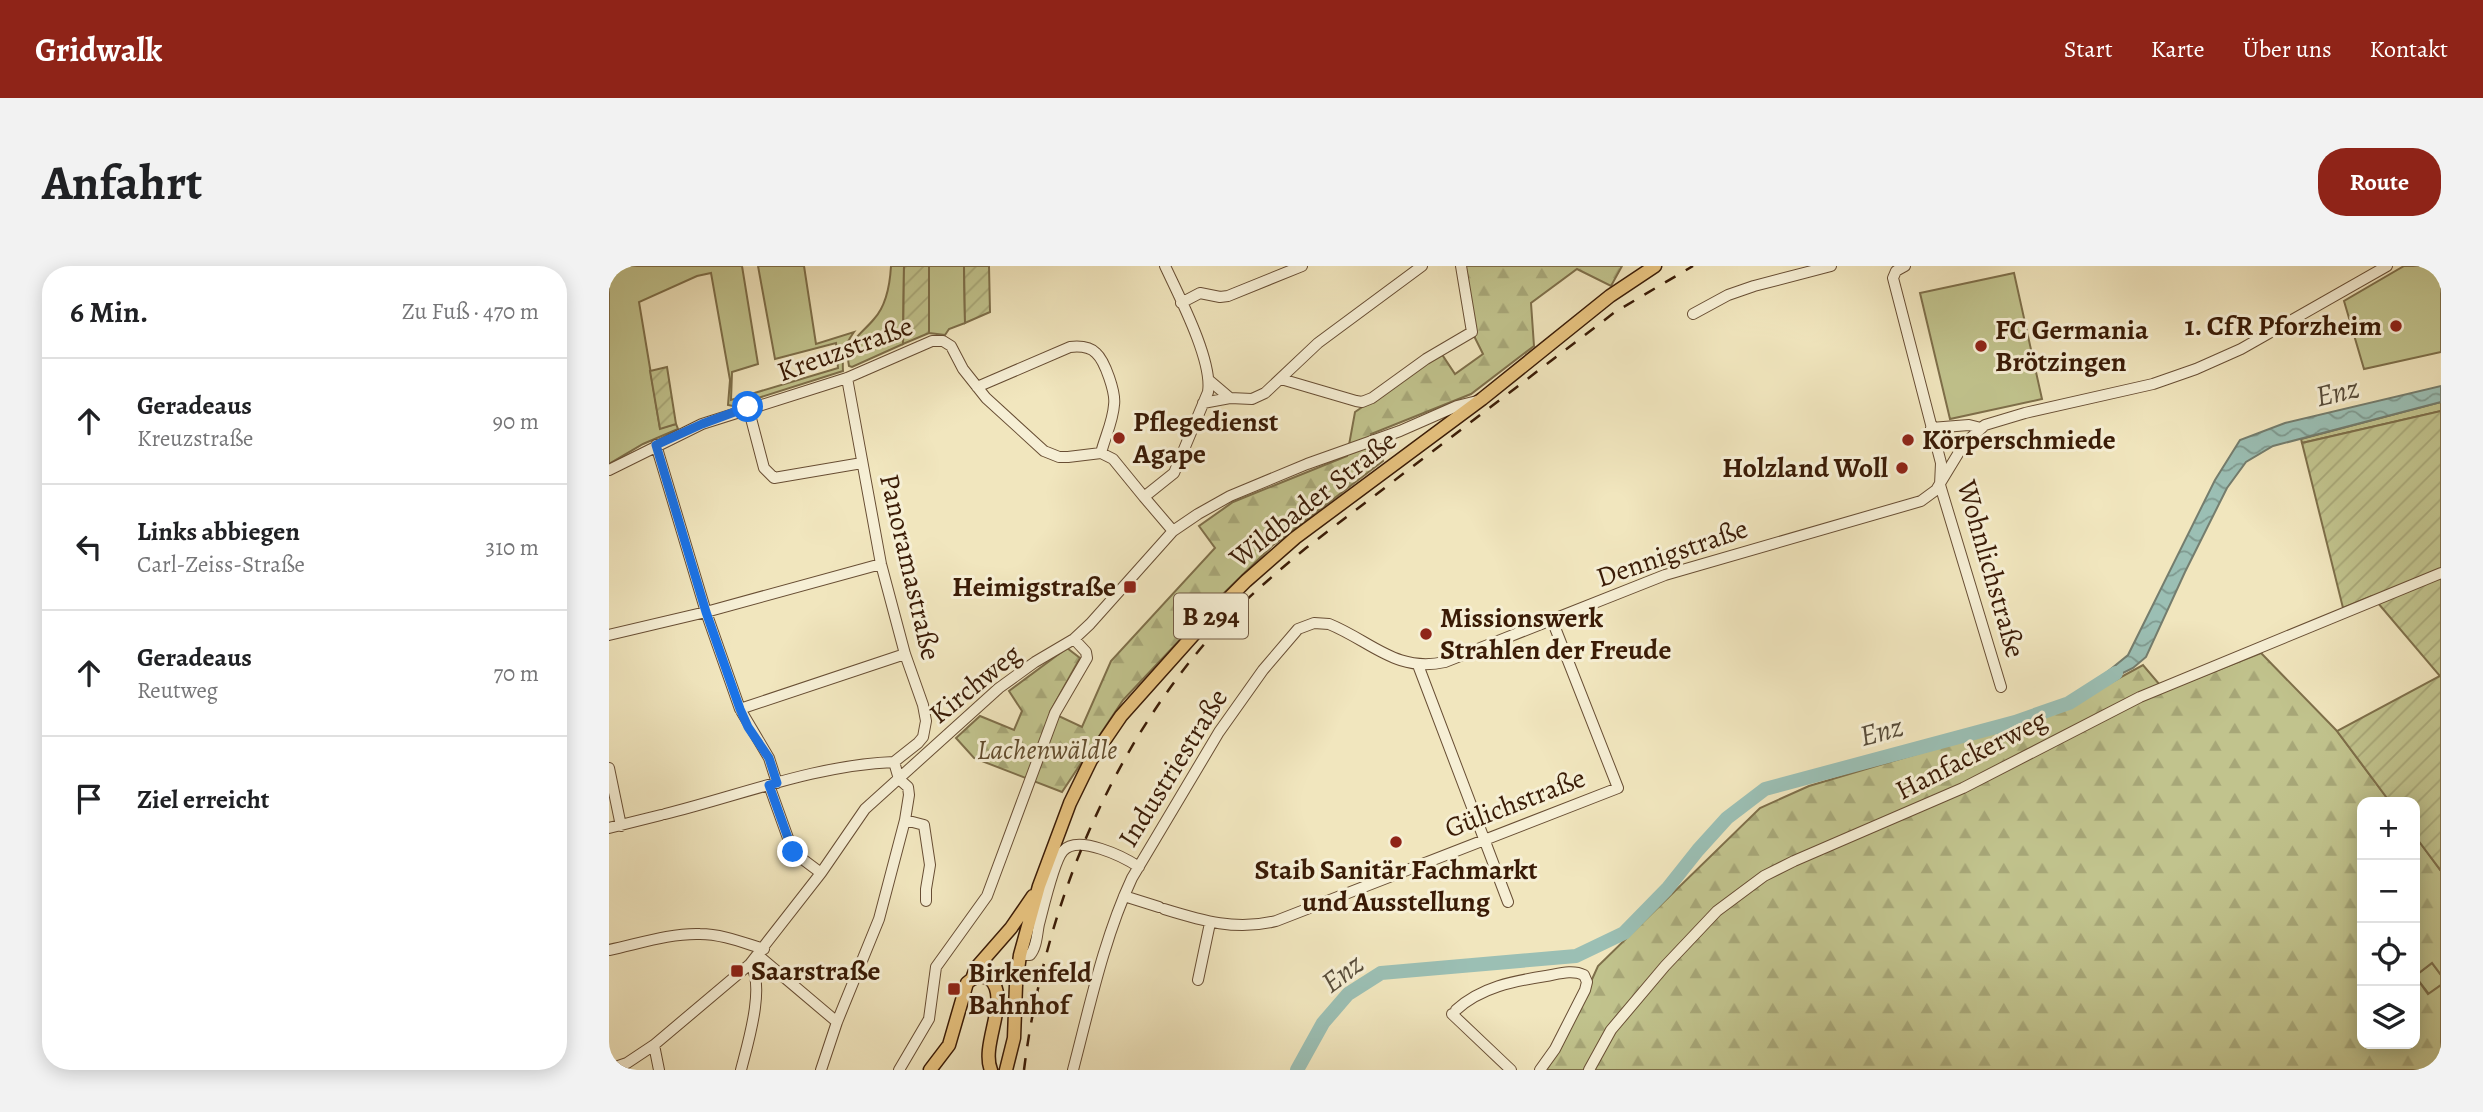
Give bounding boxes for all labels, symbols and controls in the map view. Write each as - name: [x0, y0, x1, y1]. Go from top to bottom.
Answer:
- text: Gridwalk: [35, 27, 162, 72]
- text: Start: [2064, 33, 2113, 65]
- text: Karte: [2151, 33, 2205, 65]
- text: Über uns: [2243, 33, 2332, 65]
- text: Kontakt: [2370, 33, 2448, 65]
- button: Route: [2318, 148, 2441, 216]
- text: Anfahrt: [42, 149, 202, 216]
- text: 6 Min.: [70, 292, 148, 332]
- text: Zu Fuß · 470 m: [402, 296, 539, 327]
- street label: Kreuzstraße: [772, 307, 918, 391]
- place label: 1. CfR Pforzheim: [2185, 307, 2382, 345]
- place label: FC Germania Brötzingen: [1995, 311, 2149, 381]
- marker: 1. CfR Pforzheim: [2388, 318, 2404, 334]
- marker: FC Germania Brötzingen: [1973, 338, 1989, 354]
- water label: Enz: [2312, 368, 2362, 416]
- text: Geradeaus: [137, 388, 252, 423]
- route start: [732, 391, 763, 422]
- icon: ahead: [70, 402, 108, 440]
- place label: Pflegedienst Agape: [1132, 403, 1278, 473]
- text: 90 m: [493, 406, 539, 437]
- place label: Körperschmiede: [1922, 421, 2116, 459]
- street label: Wildbader Straße: [1221, 422, 1404, 577]
- text: Kreuzstraße: [137, 423, 253, 454]
- marker: Pflegedienst Agape: [1111, 430, 1127, 446]
- marker: Körperschmiede: [1900, 432, 1916, 448]
- place label: Holzland Woll: [1722, 449, 1889, 487]
- marker: Holzland Woll: [1894, 460, 1910, 476]
- street label: Panoramastraße: [870, 470, 950, 664]
- street label: Wohnlichstraße: [1947, 475, 2034, 662]
- street label: Dennigstraße: [1591, 509, 1753, 597]
- text: Links abbiegen: [137, 514, 300, 549]
- icon: left: [70, 528, 108, 566]
- text: 310 m: [486, 532, 539, 563]
- text: Carl-Zeiss-Straße: [137, 549, 305, 580]
- place label: Heimigstraße: [952, 568, 1116, 606]
- marker: Heimigstraße: [1122, 579, 1138, 595]
- road number: B 294: [1174, 594, 1248, 638]
- place label: Missionswerk Strahlen der Freude: [1440, 599, 1671, 669]
- marker: Missionswerk Strahlen der Freude: [1418, 626, 1434, 642]
- street label: Kirchweg: [921, 635, 1029, 733]
- text: Geradeaus: [137, 640, 252, 675]
- icon: ahead: [70, 654, 108, 692]
- text: 70 m: [493, 658, 539, 689]
- text: Reutweg: [137, 675, 218, 706]
- street label: Industriestraße: [1109, 682, 1237, 854]
- street label: Hanfackerweg: [1889, 701, 2053, 809]
- water label: Enz: [1855, 706, 1907, 756]
- park label: Lachenwäldle: [977, 731, 1117, 769]
- street label: Gülichstraße: [1439, 759, 1591, 847]
- icon: arrive: [70, 780, 108, 818]
- text: Ziel erreicht: [137, 782, 270, 817]
- map controls: [2357, 797, 2420, 1049]
- button: +: [2357, 797, 2420, 860]
- marker: Staib Sanitär Fachmarkt und Ausstellung: [1388, 834, 1404, 850]
- route end: [777, 836, 808, 867]
- place label: Staib Sanitär Fachmarkt und Ausstellung: [1255, 851, 1537, 921]
- button: −: [2357, 860, 2420, 923]
- button: locate: [2357, 923, 2420, 986]
- water label: Enz: [1313, 944, 1371, 1002]
- place label: Saarstraße: [751, 952, 881, 990]
- place label: Birkenfeld Bahnhof: [968, 954, 1093, 1024]
- marker: Saarstraße: [729, 963, 745, 979]
- marker: Birkenfeld Bahnhof: [946, 981, 962, 997]
- button: layers: [2357, 986, 2420, 1049]

